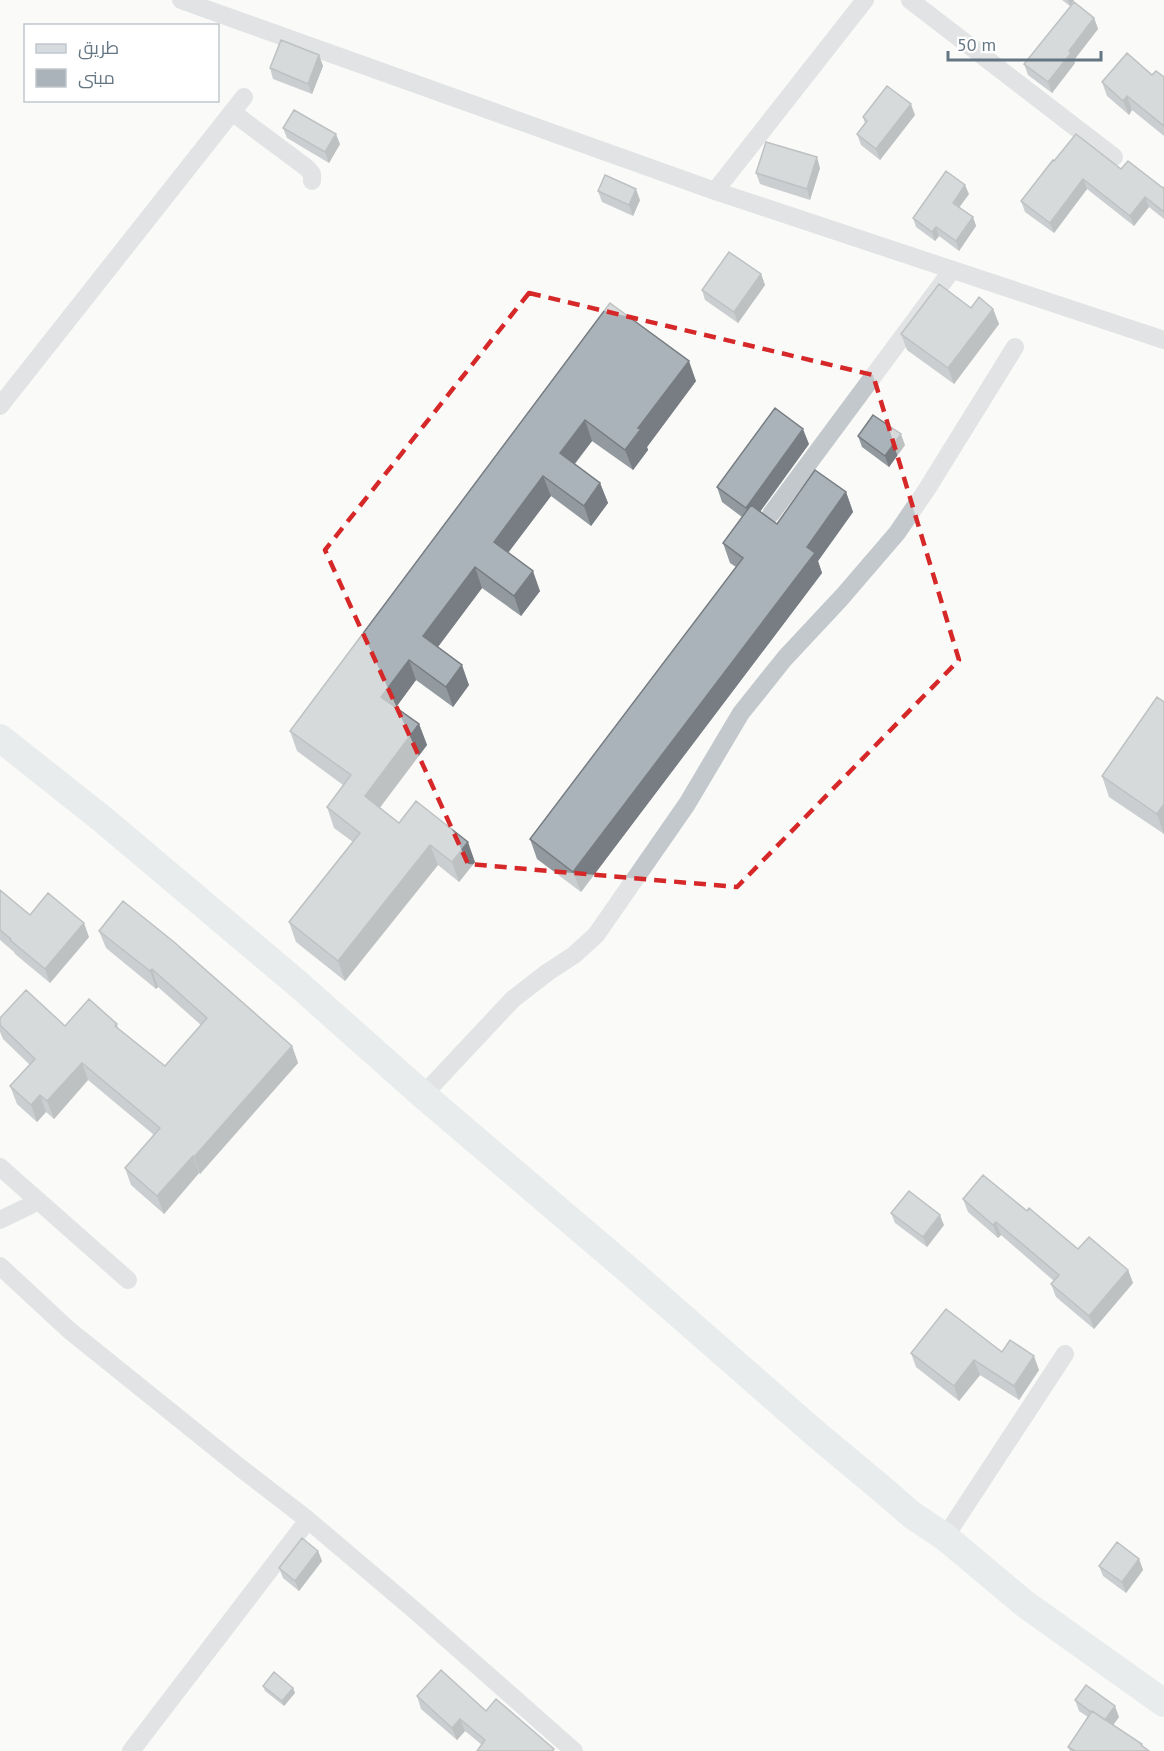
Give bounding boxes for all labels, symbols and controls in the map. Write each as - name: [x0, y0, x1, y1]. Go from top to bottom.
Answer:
- legend: [24, 24, 219, 102]
- scale bar: [948, 24, 1101, 62]
- text: 50 m: [957, 33, 996, 56]
- text: طريق: [78, 36, 119, 60]
- text: مبنى: [78, 66, 115, 89]

